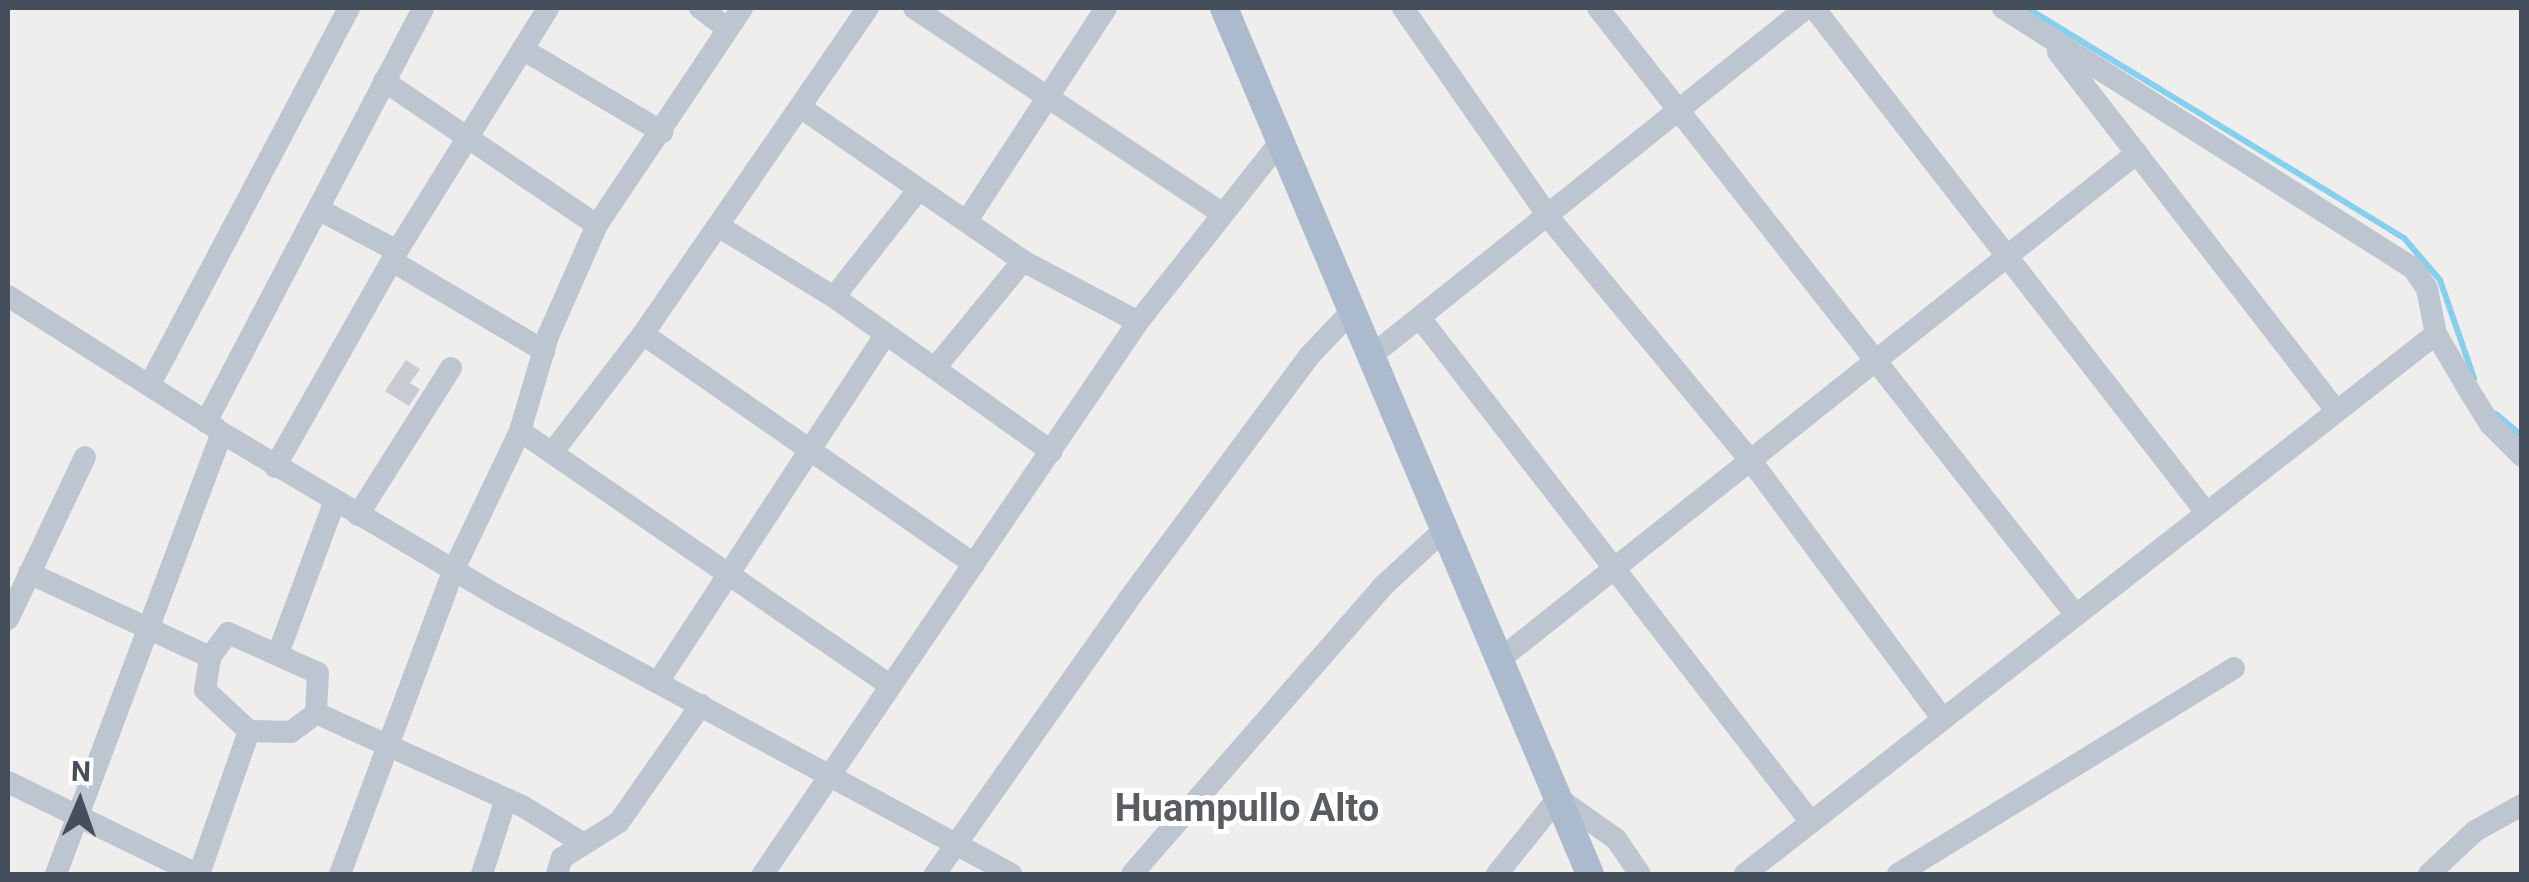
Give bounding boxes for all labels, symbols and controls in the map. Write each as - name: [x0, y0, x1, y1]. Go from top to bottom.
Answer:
- north arrow: [30, 752, 130, 852]
- text: N: [71, 755, 92, 788]
- district label: Huampullo Alto: [1115, 786, 1379, 832]

